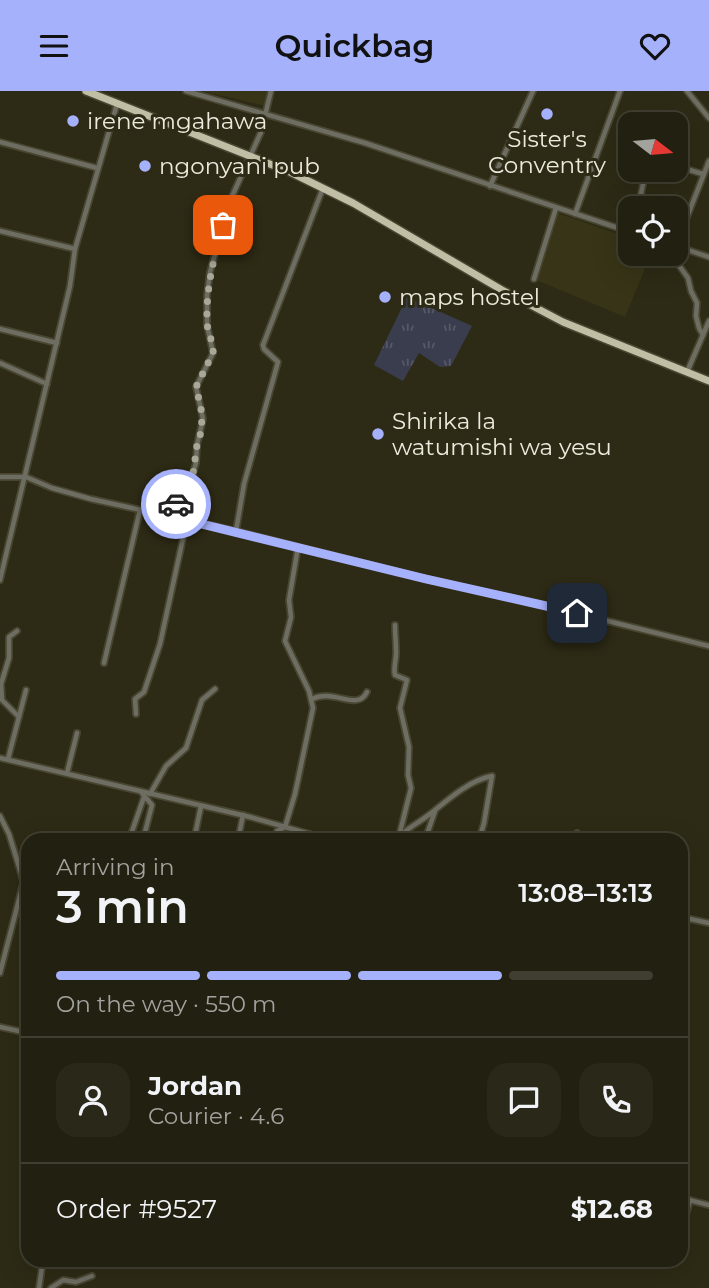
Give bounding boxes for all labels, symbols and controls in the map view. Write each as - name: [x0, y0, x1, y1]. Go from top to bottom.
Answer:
- text: Quickbag: [274, 26, 435, 65]
- icon: menu: [35, 27, 73, 65]
- icon: heart: [636, 27, 674, 65]
- marker: Sister's Conventry: [539, 106, 555, 122]
- place label: irene mgahawa: [87, 107, 267, 135]
- north arrow: [618, 112, 688, 182]
- map controls: [618, 112, 688, 266]
- marker: irene mgahawa: [65, 113, 81, 129]
- place label: Sister's Conventry: [488, 125, 607, 179]
- place label: ngonyani pub: [159, 152, 320, 180]
- marker: ngonyani pub: [137, 158, 153, 174]
- pin: [193, 195, 253, 255]
- button: locate: [618, 196, 688, 266]
- icon: bag: [204, 206, 242, 244]
- place label: maps hostel: [399, 283, 540, 311]
- marker: maps hostel: [377, 289, 393, 305]
- place label: Shirika la watumishi wa yesu: [392, 407, 612, 461]
- marker: Shirika la watumishi wa yesu: [370, 426, 386, 442]
- courier: [141, 469, 211, 539]
- icon: car: [157, 485, 195, 523]
- pin: [547, 583, 607, 643]
- icon: home: [558, 594, 596, 632]
- text: Arriving in: [56, 853, 175, 881]
- text: 13:08–13:13: [518, 877, 653, 909]
- text: 3 min: [56, 878, 189, 935]
- text: On the way · 550 m: [56, 990, 276, 1018]
- button: person: [56, 1063, 130, 1137]
- button: chat: [487, 1063, 561, 1137]
- button: phone: [579, 1063, 653, 1137]
- text: Jordan: [148, 1070, 242, 1102]
- text: Courier · 4.6: [148, 1102, 284, 1130]
- text: Order #9527: [56, 1193, 217, 1225]
- text: $12.68: [571, 1193, 653, 1225]

